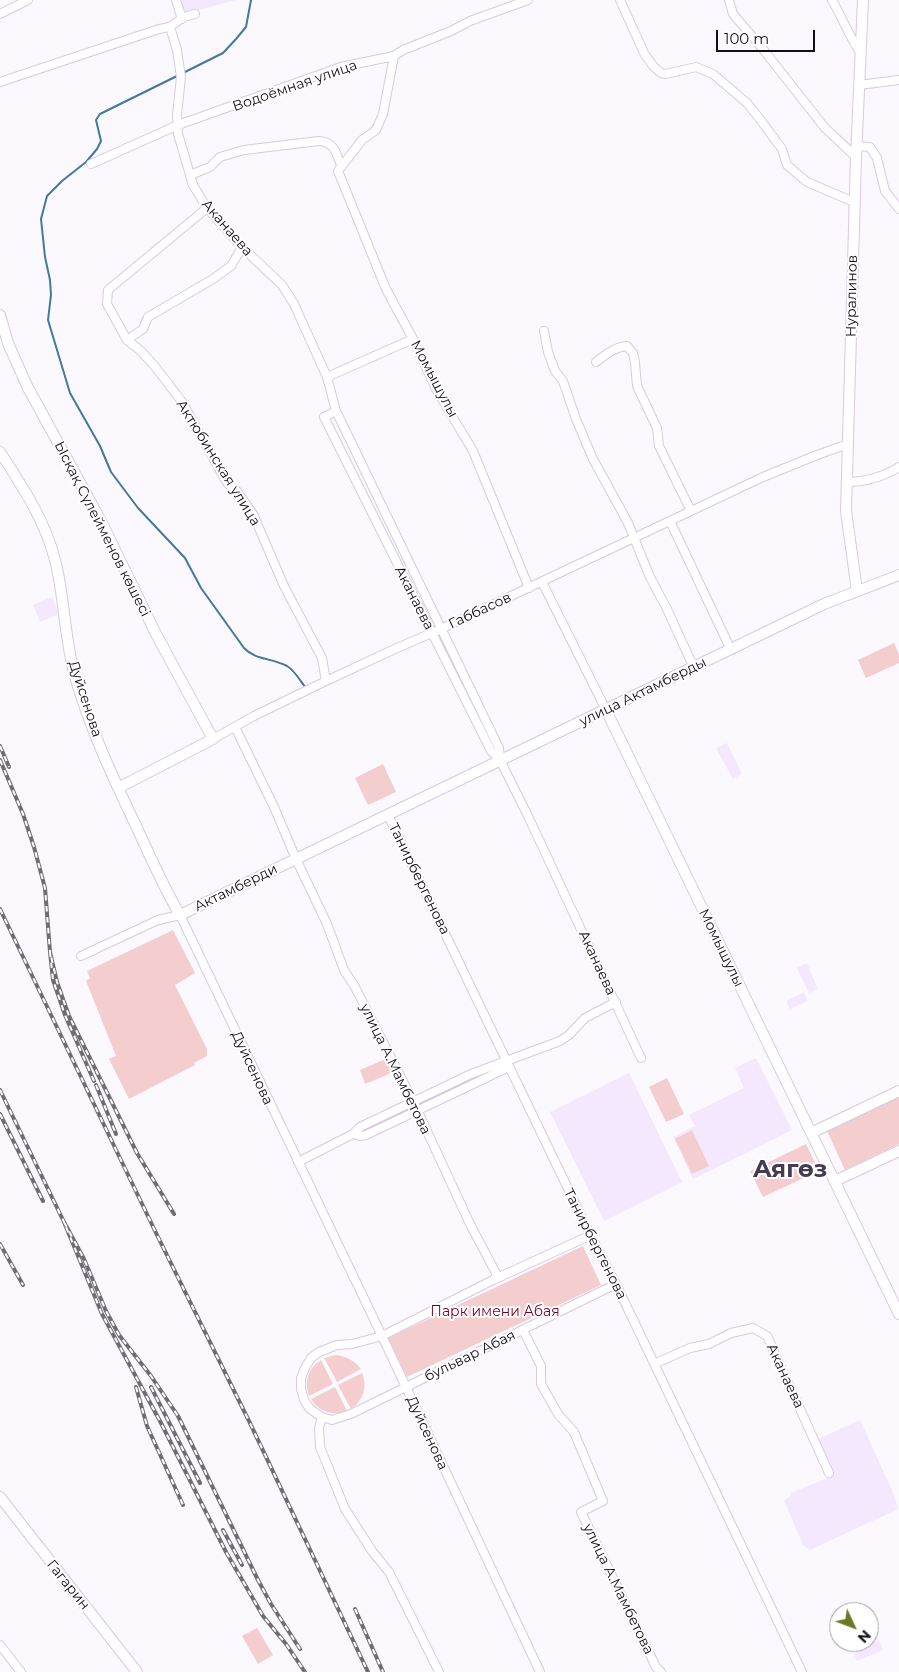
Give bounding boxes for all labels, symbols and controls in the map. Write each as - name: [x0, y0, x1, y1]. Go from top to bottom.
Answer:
- scale bar: [719, 20, 818, 52]
- text: 100 m: [724, 29, 769, 48]
- street label: Водоёмная улица: [231, 57, 359, 115]
- street label: Аканаева: [198, 196, 256, 260]
- street label: Нуралинов: [843, 255, 861, 337]
- street label: Момышулы: [407, 338, 461, 420]
- street label: Актюбинская улица: [172, 397, 264, 529]
- street label: Ысқақ Сүлейменов көшесі: [50, 438, 154, 620]
- street label: Аканаева: [391, 563, 437, 633]
- street label: Габбасов: [446, 589, 514, 633]
- street label: улица Актамберды: [577, 654, 709, 730]
- street label: Дуйсенова: [65, 659, 105, 739]
- street label: Танирбергенова: [385, 820, 453, 938]
- street label: Актамберди: [192, 861, 280, 915]
- street label: Момышулы: [695, 906, 747, 990]
- street label: Аканаева: [575, 928, 619, 998]
- street label: улица А.Мамбетова: [356, 1001, 434, 1137]
- street label: Дуйсенова: [228, 1028, 276, 1108]
- district label: Аягөз: [753, 1156, 827, 1184]
- street label: Танирбергенова: [560, 1186, 630, 1302]
- park label: Парк имени Абая: [430, 1304, 560, 1320]
- street label: бульвар Абая: [422, 1327, 518, 1385]
- street label: Аканаева: [763, 1341, 807, 1411]
- street label: Дуйсенова: [403, 1393, 451, 1473]
- street label: улица А.Мамбетова: [579, 1521, 657, 1657]
- street label: Гагарин: [43, 1557, 93, 1613]
- north arrow: [829, 1602, 879, 1652]
- text: N: [854, 1626, 875, 1647]

